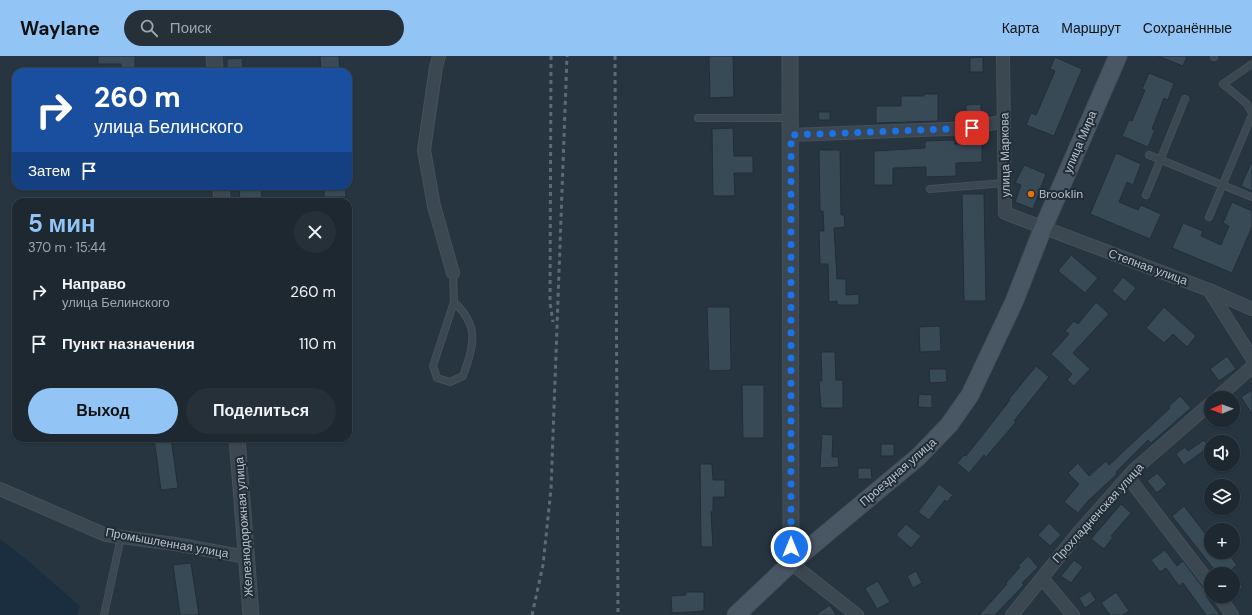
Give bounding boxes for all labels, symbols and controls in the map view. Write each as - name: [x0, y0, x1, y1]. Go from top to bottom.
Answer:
- search box: [124, 10, 404, 46]
- text: Waylane: [20, 16, 100, 41]
- icon: search: [138, 17, 160, 39]
- text: Поиск: [170, 18, 211, 38]
- text: Карта: [1002, 19, 1039, 37]
- text: Маршрут: [1061, 19, 1121, 37]
- text: Сохранённые: [1143, 19, 1232, 37]
- text: 260 m: [94, 79, 181, 116]
- icon: right: [28, 84, 80, 136]
- street label: улица Мира: [1060, 108, 1100, 176]
- pin: [955, 111, 989, 145]
- street label: улица Маркова: [996, 112, 1014, 197]
- text: улица Белинского: [94, 115, 243, 139]
- icon: arrive: [961, 117, 983, 139]
- icon: arrive: [78, 160, 100, 182]
- text: Затем: [28, 161, 70, 181]
- place label: Brooklin: [1039, 186, 1083, 202]
- marker: Brooklin: [1026, 189, 1036, 199]
- text: 5 мин: [28, 208, 96, 239]
- button: close: [294, 211, 336, 253]
- text: 370 m · 15:44: [28, 239, 106, 256]
- street label: Степная улица: [1106, 245, 1190, 289]
- text: Направо: [62, 274, 126, 294]
- icon: right: [28, 281, 50, 303]
- text: 260 m: [290, 282, 336, 302]
- text: улица Белинского: [62, 294, 170, 311]
- icon: arrive: [28, 333, 50, 355]
- text: Пункт назначения: [62, 334, 195, 354]
- text: 110 m: [299, 334, 336, 354]
- button: Выход: [28, 388, 178, 434]
- button: Поделиться: [186, 388, 336, 434]
- north arrow: [1204, 391, 1240, 427]
- map controls: [1204, 391, 1240, 603]
- street label: Проездная улица: [856, 434, 940, 510]
- button: sound: [1204, 435, 1240, 471]
- street label: Железнодорожная улица: [231, 456, 257, 597]
- street label: Прохладненская улица: [1049, 459, 1147, 566]
- button: layers: [1204, 479, 1240, 515]
- button: +: [1204, 523, 1240, 559]
- street label: Промышленная улица: [104, 524, 230, 562]
- position arrow: [770, 526, 812, 568]
- button: −: [1204, 567, 1240, 603]

